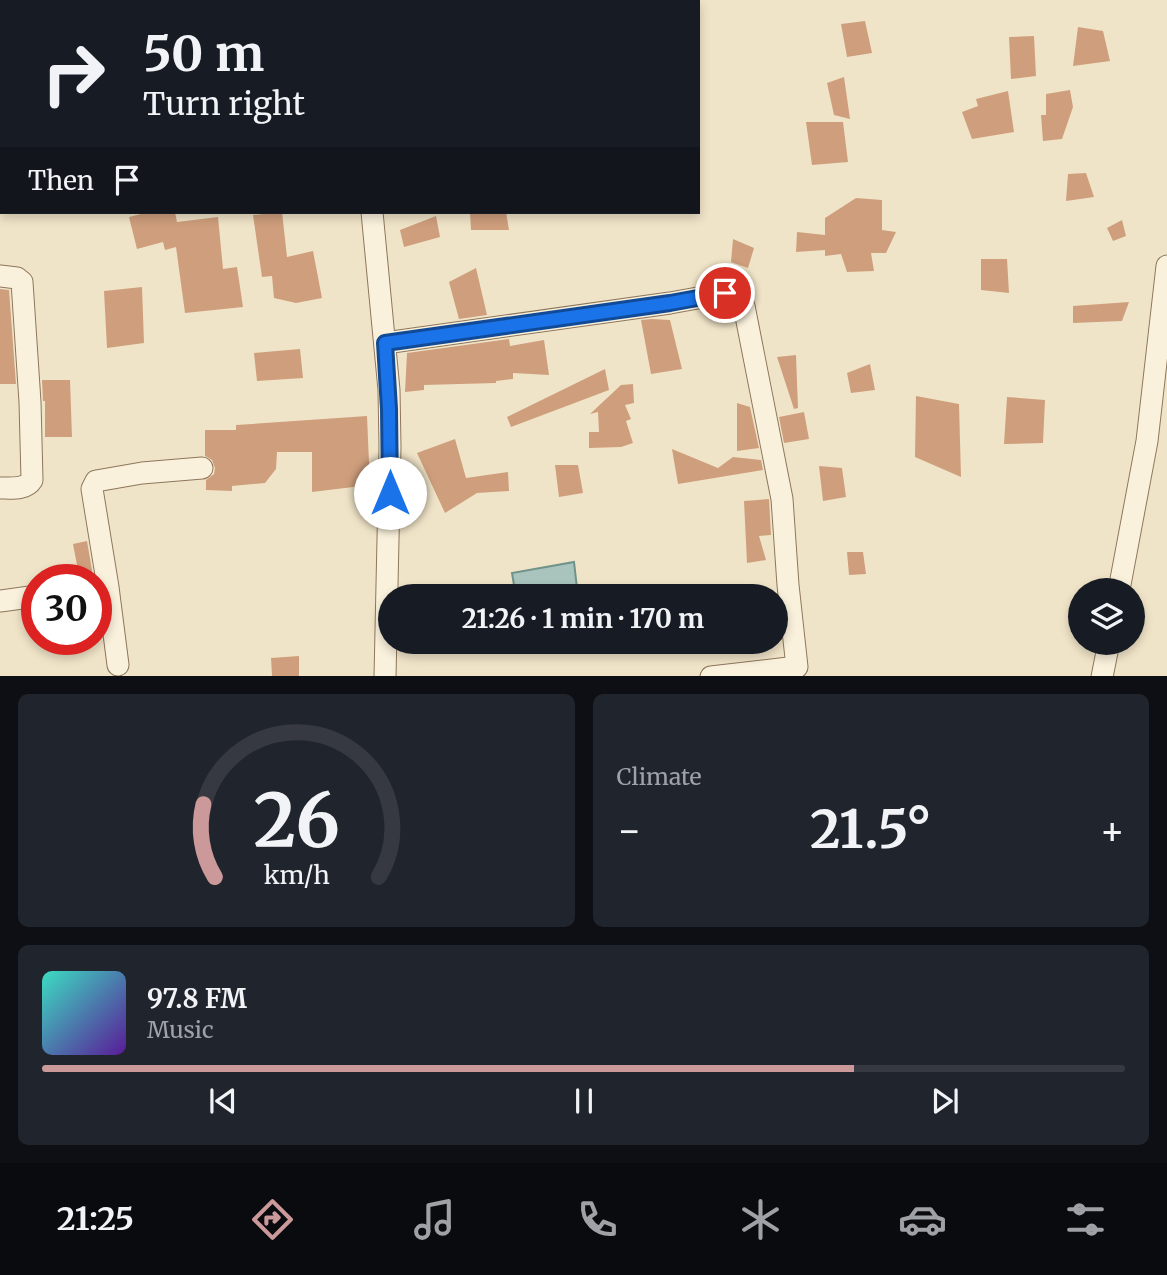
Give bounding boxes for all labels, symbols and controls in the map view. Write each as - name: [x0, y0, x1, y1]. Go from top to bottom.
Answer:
- text: 50 m: [143, 23, 264, 84]
- icon: right: [28, 28, 119, 119]
- text: Turn right: [143, 84, 305, 124]
- icon: arrive: [108, 161, 146, 199]
- text: Then: [28, 164, 94, 197]
- pin: [695, 263, 755, 323]
- icon: arrive: [706, 274, 744, 312]
- position arrow: [353, 456, 427, 530]
- speed limit sign: 30: [21, 564, 112, 655]
- map controls: [1068, 578, 1145, 655]
- button: layers: [1068, 578, 1145, 655]
- text: 21:26 · 1 min · 170 m: [462, 602, 704, 635]
- text: Climate: [617, 762, 702, 791]
- text: 26: [253, 775, 339, 867]
- text: 21.5°: [810, 797, 931, 862]
- text: −: [617, 807, 642, 854]
- text: +: [1100, 807, 1125, 854]
- text: km/h: [263, 858, 329, 890]
- text: 97.8 FM: [147, 982, 247, 1015]
- text: Music: [147, 1015, 214, 1044]
- icon: previous: [204, 1082, 242, 1120]
- icon: pause: [565, 1082, 603, 1120]
- icon: next: [926, 1082, 964, 1120]
- icon: directions: [248, 1195, 297, 1244]
- icon: music: [410, 1195, 459, 1244]
- icon: phone: [573, 1195, 622, 1244]
- icon: climate: [736, 1195, 785, 1244]
- icon: car: [898, 1195, 947, 1244]
- icon: filters: [1061, 1195, 1110, 1244]
- text: 21:25: [57, 1199, 134, 1239]

